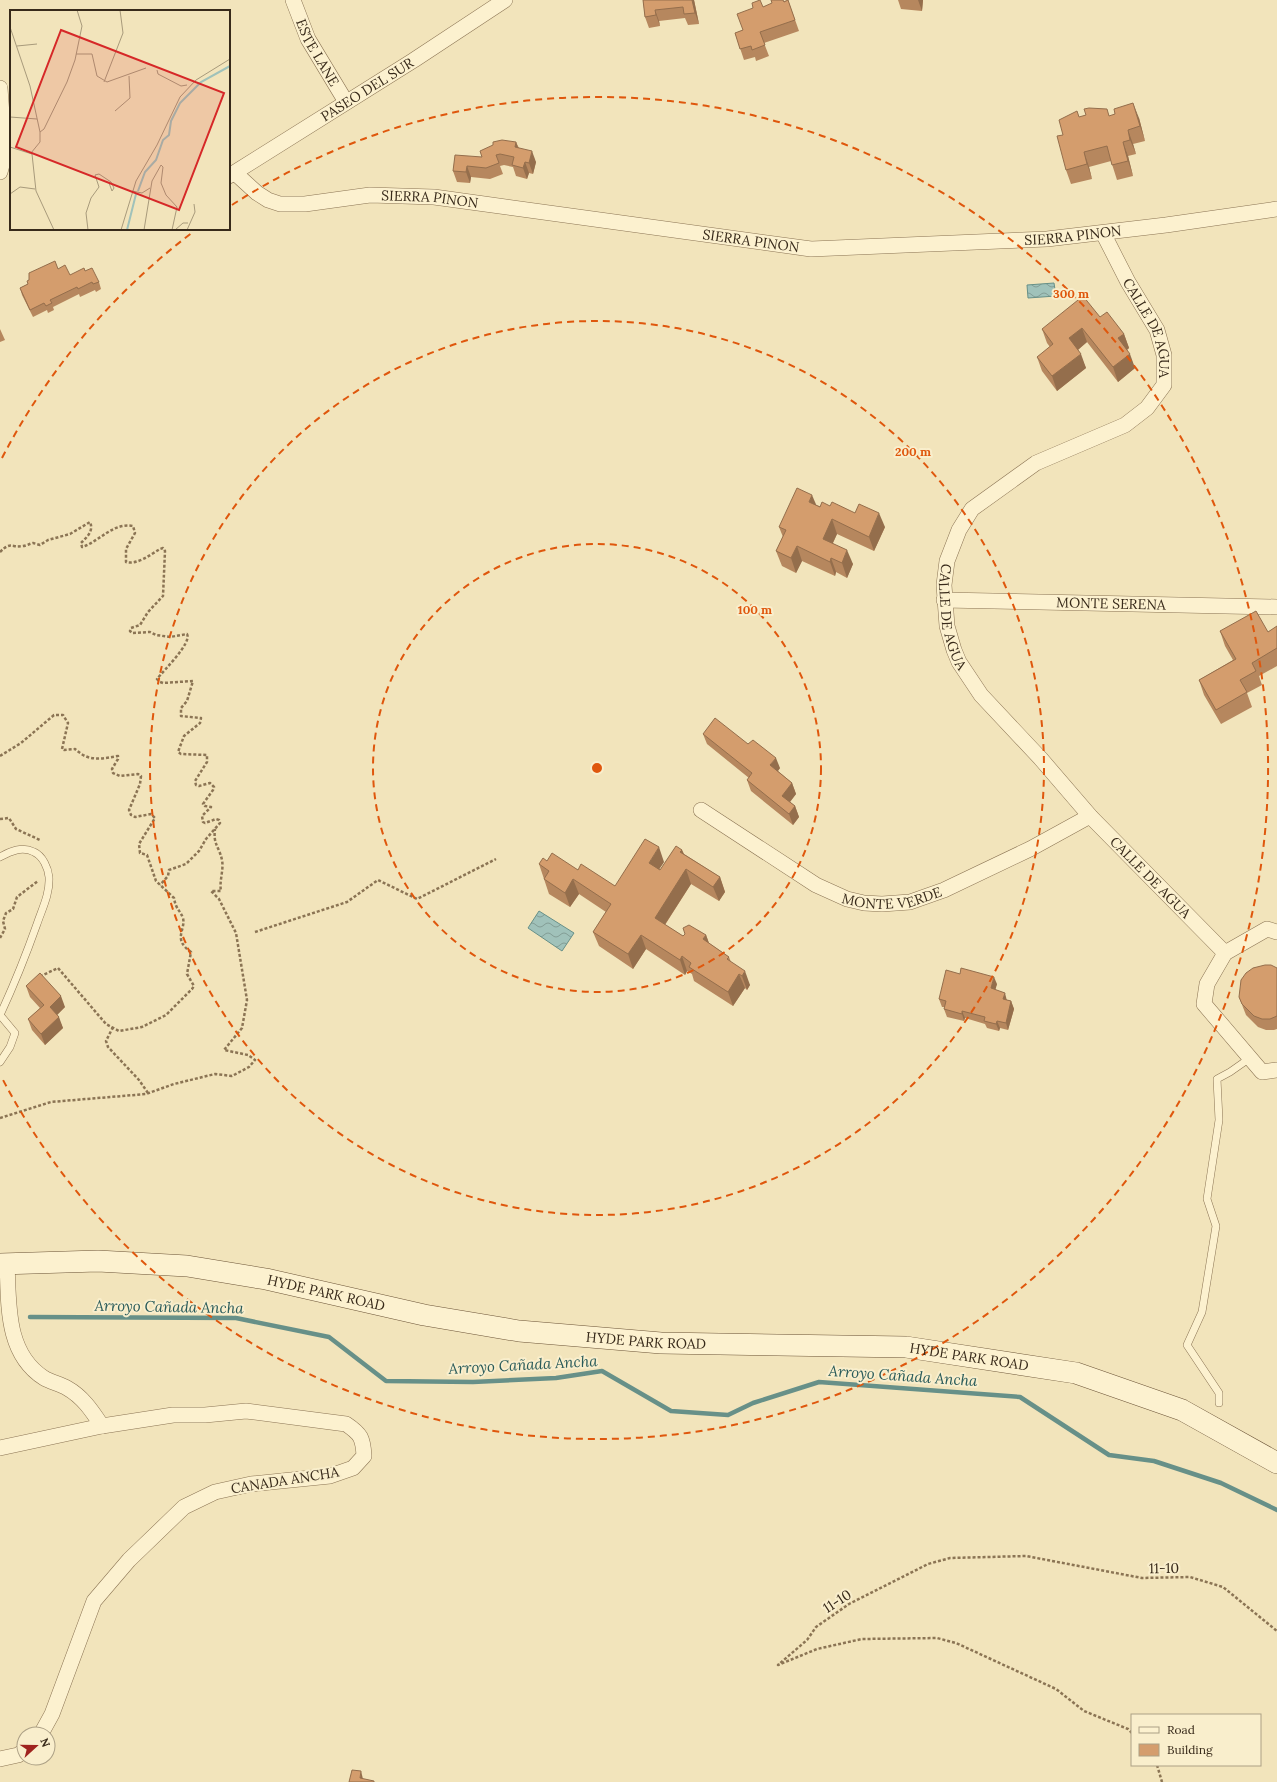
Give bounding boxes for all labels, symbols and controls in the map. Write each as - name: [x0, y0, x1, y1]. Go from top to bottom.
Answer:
- inset map: [10, 10, 230, 230]
- street label: ESTE LANE: [292, 16, 343, 90]
- street label: PASEO DEL SUR: [317, 53, 417, 125]
- street label: SIERRA PINON: [381, 186, 480, 212]
- street label: SIERRA PINON: [1024, 221, 1123, 249]
- street label: SIERRA PINON: [701, 225, 801, 256]
- street label: CALLE DE AGUA: [1119, 275, 1174, 378]
- text: 300 m: [1053, 286, 1089, 301]
- text: 200 m: [895, 444, 931, 459]
- street label: CALLE DE AGUA: [935, 563, 971, 674]
- street label: MONTE SERENA: [1056, 593, 1166, 614]
- text: 100 m: [738, 602, 772, 617]
- centre of rings: [590, 761, 604, 775]
- street label: CALLE DE AGUA: [1106, 833, 1195, 922]
- street label: MONTE VERDE: [840, 882, 944, 913]
- street label: HYDE PARK ROAD: [266, 1271, 387, 1315]
- water label: Arroyo Cañada Ancha: [93, 1296, 244, 1317]
- street label: HYDE PARK ROAD: [585, 1328, 706, 1353]
- street label: HYDE PARK ROAD: [908, 1339, 1030, 1375]
- water label: Arroyo Cañada Ancha: [447, 1351, 599, 1378]
- water label: Arroyo Cañada Ancha: [827, 1361, 979, 1390]
- street label: CANADA ANCHA: [230, 1463, 341, 1497]
- street label: 11-10: [1149, 1559, 1179, 1577]
- street label: 11-10: [819, 1585, 855, 1617]
- legend: [1131, 1714, 1261, 1766]
- text: Road: [1167, 1722, 1195, 1737]
- north arrow: [16, 1726, 56, 1766]
- text: N: [37, 1736, 54, 1749]
- text: Building: [1167, 1742, 1213, 1757]

